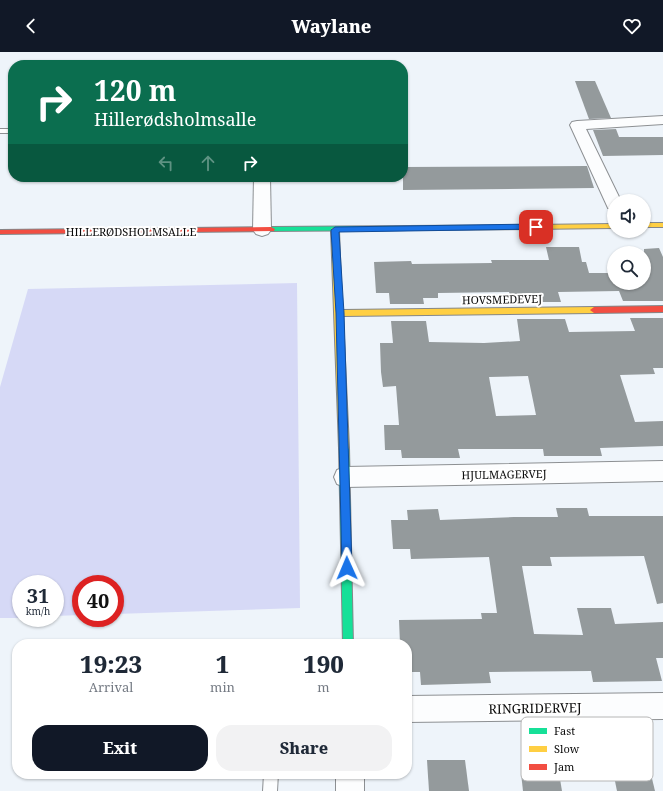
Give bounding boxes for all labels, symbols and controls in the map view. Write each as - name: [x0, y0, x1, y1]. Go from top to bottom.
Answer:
- text: Waylane: [292, 14, 371, 38]
- icon: back: [20, 15, 42, 37]
- icon: heart: [621, 15, 643, 37]
- text: 120 m: [94, 71, 176, 109]
- icon: right: [28, 76, 80, 128]
- text: Hillerødsholmsalle: [94, 107, 256, 131]
- icon: left: [155, 152, 177, 174]
- icon: ahead: [197, 152, 219, 174]
- icon: right: [239, 152, 261, 174]
- map controls: [607, 194, 651, 290]
- button: sound: [607, 194, 651, 238]
- pin: [519, 210, 553, 244]
- icon: arrive: [525, 216, 547, 238]
- street label: HILLERØDSHOLMSALLE: [66, 224, 196, 239]
- button: search: [607, 246, 651, 290]
- street label: HOVSMEDEVEJ: [462, 291, 542, 307]
- street label: HJULMAGERVEJ: [461, 466, 547, 482]
- position arrow: [326, 547, 368, 589]
- speed limit sign: 40: [72, 575, 124, 627]
- text: 31: [27, 582, 49, 609]
- text: km/h: [26, 604, 50, 618]
- text: 19:23: [80, 647, 142, 680]
- text: 1: [216, 647, 229, 680]
- text: 190: [303, 647, 344, 680]
- text: Arrival: [89, 678, 133, 696]
- text: min: [210, 678, 235, 696]
- text: m: [317, 678, 330, 696]
- street label: RINGRIDERVEJ: [488, 698, 582, 718]
- legend: [521, 717, 653, 781]
- text: Fast: [554, 723, 575, 738]
- button: Exit: [32, 725, 208, 771]
- button: Share: [216, 725, 392, 771]
- text: Slow: [554, 741, 580, 756]
- text: Jam: [553, 759, 575, 774]

